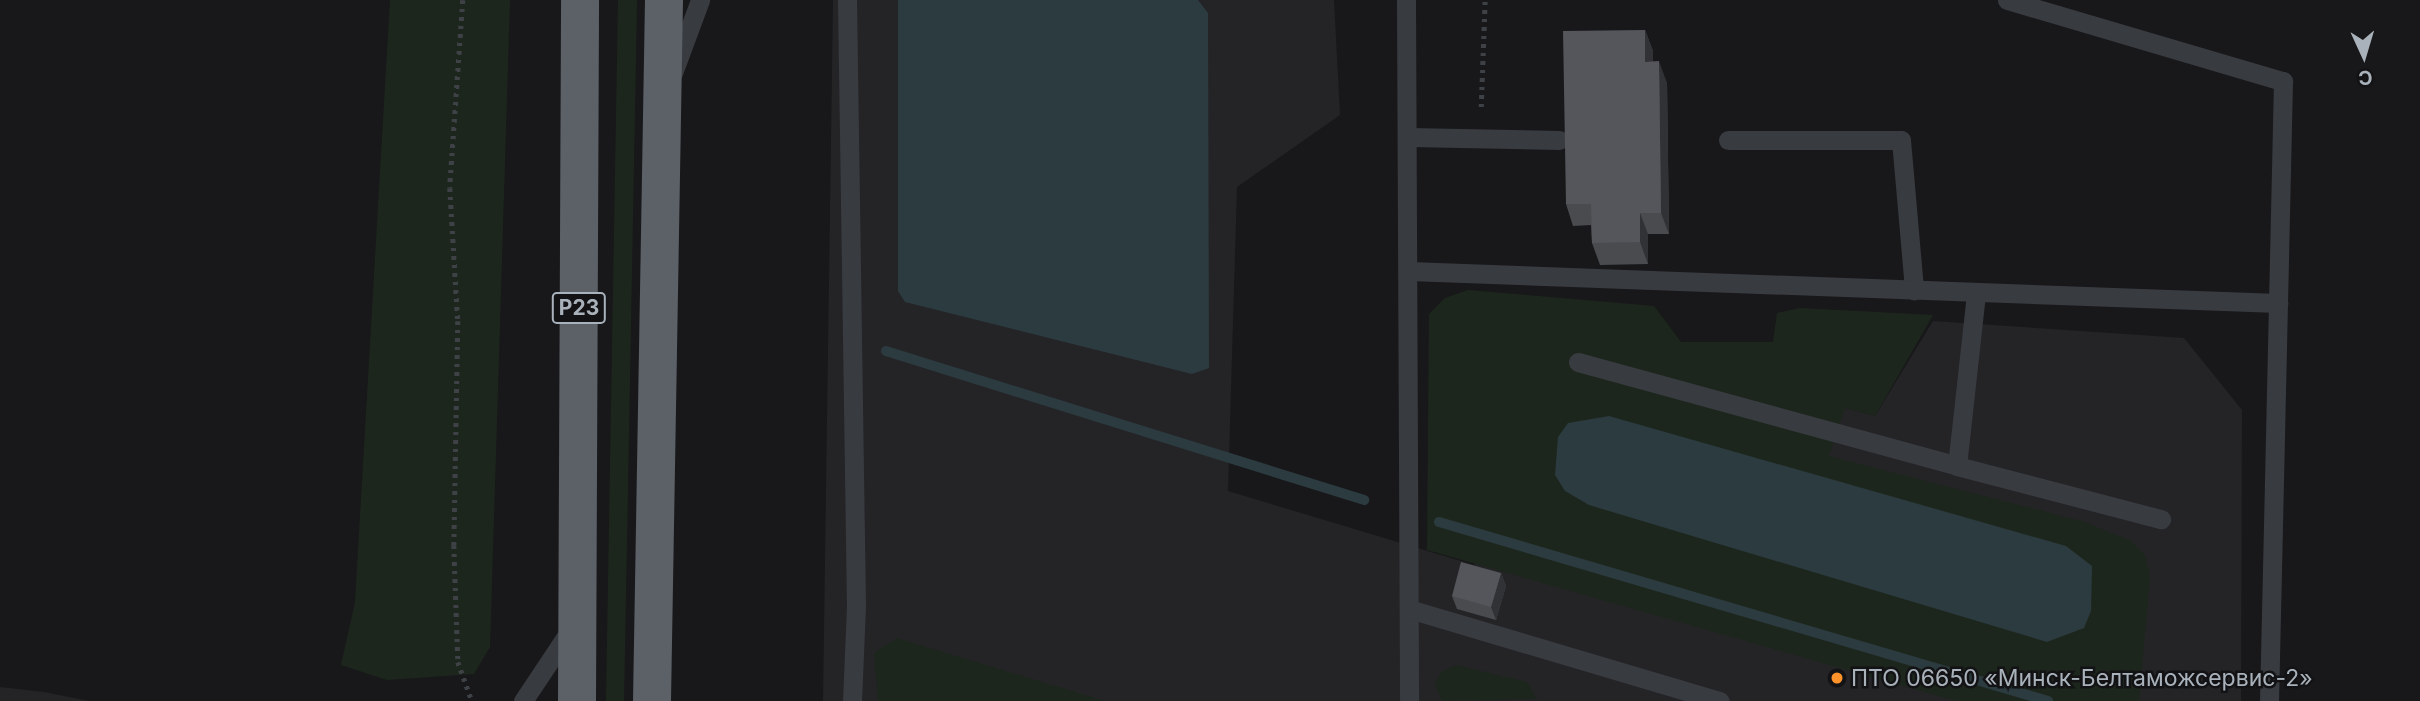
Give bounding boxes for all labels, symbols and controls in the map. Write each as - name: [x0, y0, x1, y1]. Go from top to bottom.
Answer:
- north arrow: [2329, 21, 2399, 91]
- text: С: [2358, 65, 2373, 89]
- road number: Р23: [551, 290, 607, 326]
- place label: ПТО 06650 «Минск-Белтаможсервис-2»: [1851, 664, 2313, 692]
- marker: ПТО 06650 «Минск-Белтаможсервис-2»: [1829, 670, 1845, 686]

